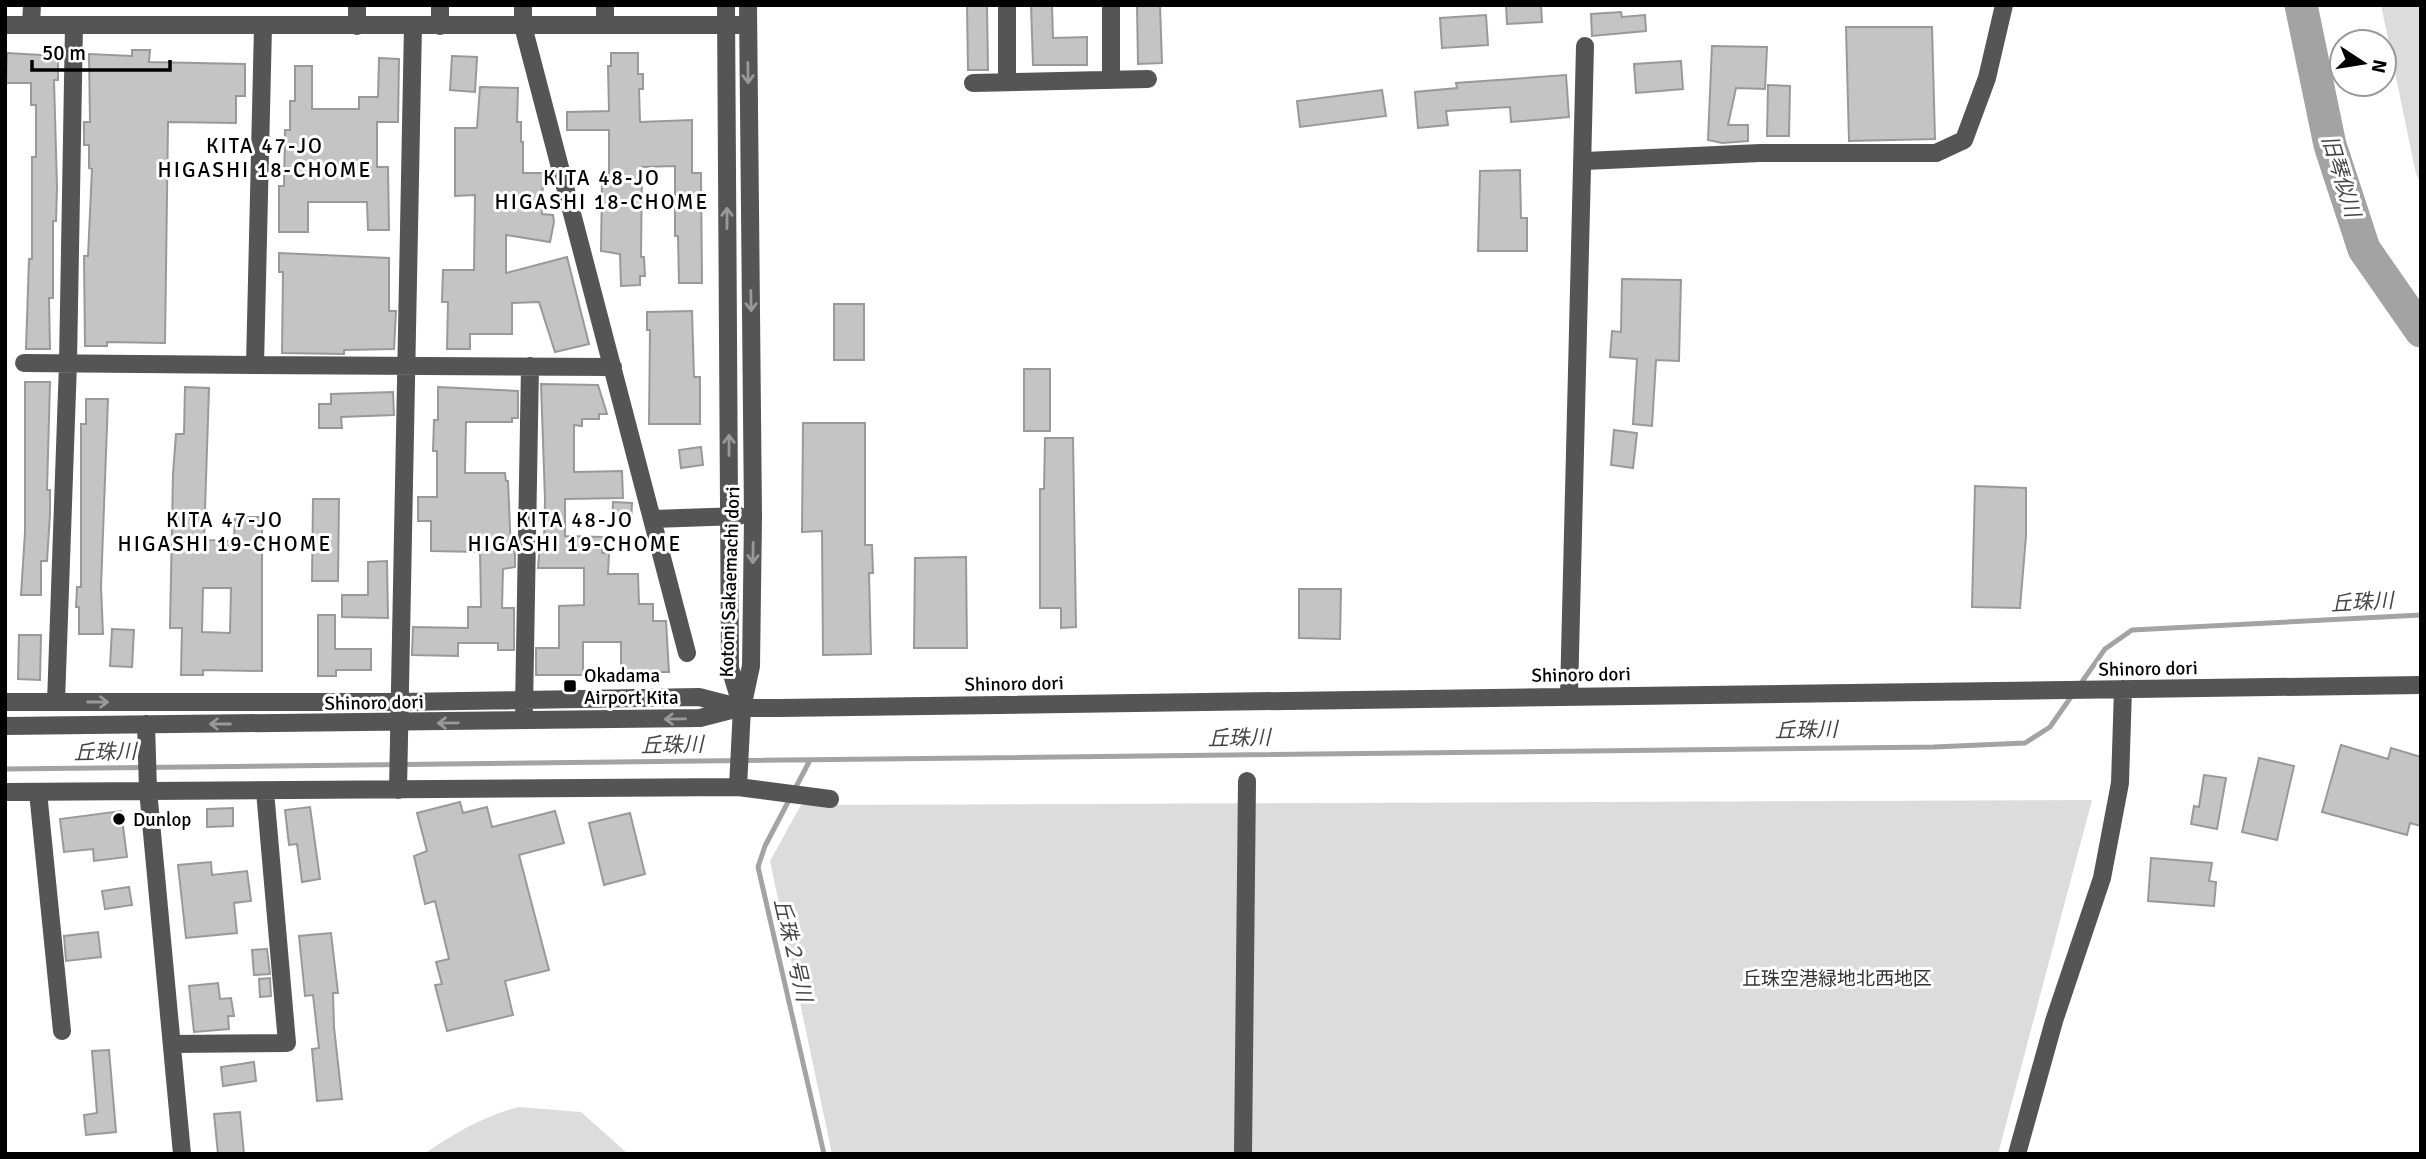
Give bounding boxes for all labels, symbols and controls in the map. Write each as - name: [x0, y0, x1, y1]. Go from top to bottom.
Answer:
- scale bar: [32, 28, 170, 72]
- north arrow: [2328, 28, 2398, 98]
- text: 50 m: [42, 40, 86, 66]
- text: N: [2366, 57, 2392, 75]
- one-way arrow: [742, 62, 755, 85]
- water label: 旧琴似川: [2316, 132, 2366, 222]
- district label: KITA 47-JO HIGASHI 18-CHOME: [158, 133, 372, 183]
- district label: KITA 48-JO HIGASHI 18-CHOME: [495, 165, 709, 215]
- one-way arrow: [720, 206, 734, 229]
- one-way arrow: [744, 289, 758, 312]
- one-way arrow: [722, 434, 736, 457]
- street label: Kotoni Sakaemachi dori: [715, 486, 745, 678]
- district label: KITA 47-JO HIGASHI 19-CHOME: [118, 507, 332, 557]
- district label: KITA 48-JO HIGASHI 19-CHOME: [468, 507, 682, 557]
- one-way arrow: [746, 541, 759, 564]
- water label: 丘珠川: [2330, 587, 2396, 617]
- street label: Shinoro dori: [2098, 656, 2198, 682]
- street label: Shinoro dori: [1531, 662, 1631, 688]
- place label: Okadama Airport Kita: [584, 664, 679, 710]
- street label: Shinoro dori: [964, 671, 1064, 697]
- marker: Okadama Airport Kita: [562, 678, 578, 694]
- street label: Shinoro dori: [324, 690, 424, 716]
- one-way arrow: [86, 695, 109, 709]
- one-way arrow: [664, 712, 687, 725]
- one-way arrow: [436, 716, 459, 729]
- water label: 丘珠川: [1774, 716, 1840, 744]
- one-way arrow: [209, 717, 232, 731]
- water label: 丘珠川: [1207, 724, 1273, 752]
- water label: 丘珠川: [640, 731, 706, 759]
- water label: 丘珠川: [73, 738, 139, 766]
- place label: Dunlop: [133, 808, 191, 832]
- marker: Dunlop: [111, 811, 127, 827]
- water label: 丘珠２号川: [769, 896, 818, 1006]
- park label: 丘珠空港緑地北西地区: [1742, 967, 1932, 991]

